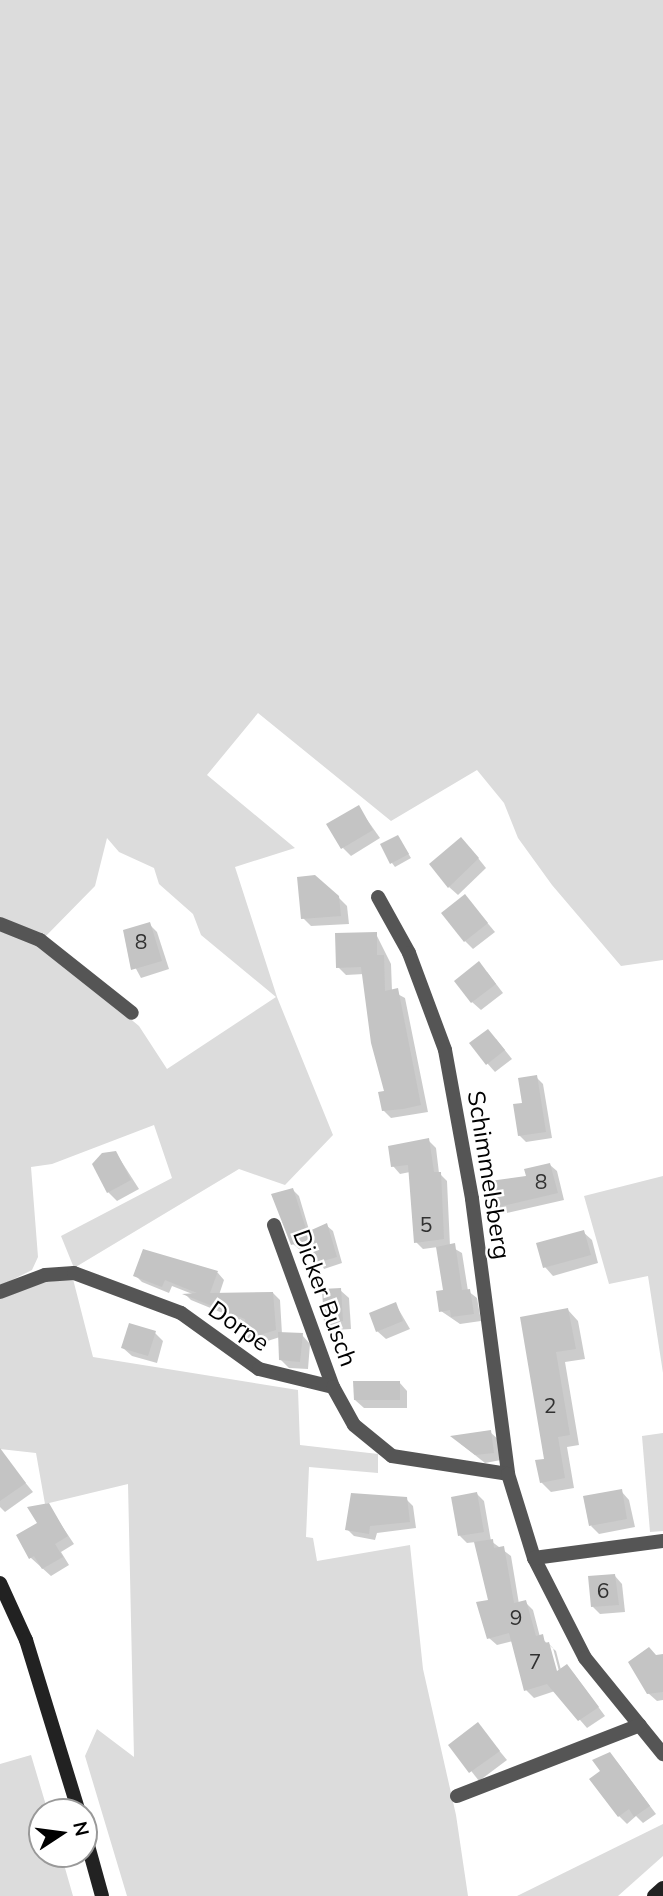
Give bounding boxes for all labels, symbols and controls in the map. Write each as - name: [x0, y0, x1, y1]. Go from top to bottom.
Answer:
- house number: 8: [135, 928, 147, 954]
- street label: Schimmelsberg: [461, 1089, 517, 1261]
- house number: 8: [535, 1168, 547, 1194]
- house number: 5: [420, 1211, 432, 1237]
- street label: Dicker Busch: [287, 1226, 363, 1370]
- street label: Dorpe: [203, 1295, 275, 1357]
- house number: 2: [544, 1392, 556, 1418]
- house number: 6: [597, 1577, 609, 1603]
- house number: 9: [510, 1604, 522, 1630]
- house number: 7: [529, 1648, 541, 1674]
- north arrow: [28, 1798, 98, 1868]
- text: N: [68, 1819, 95, 1838]

